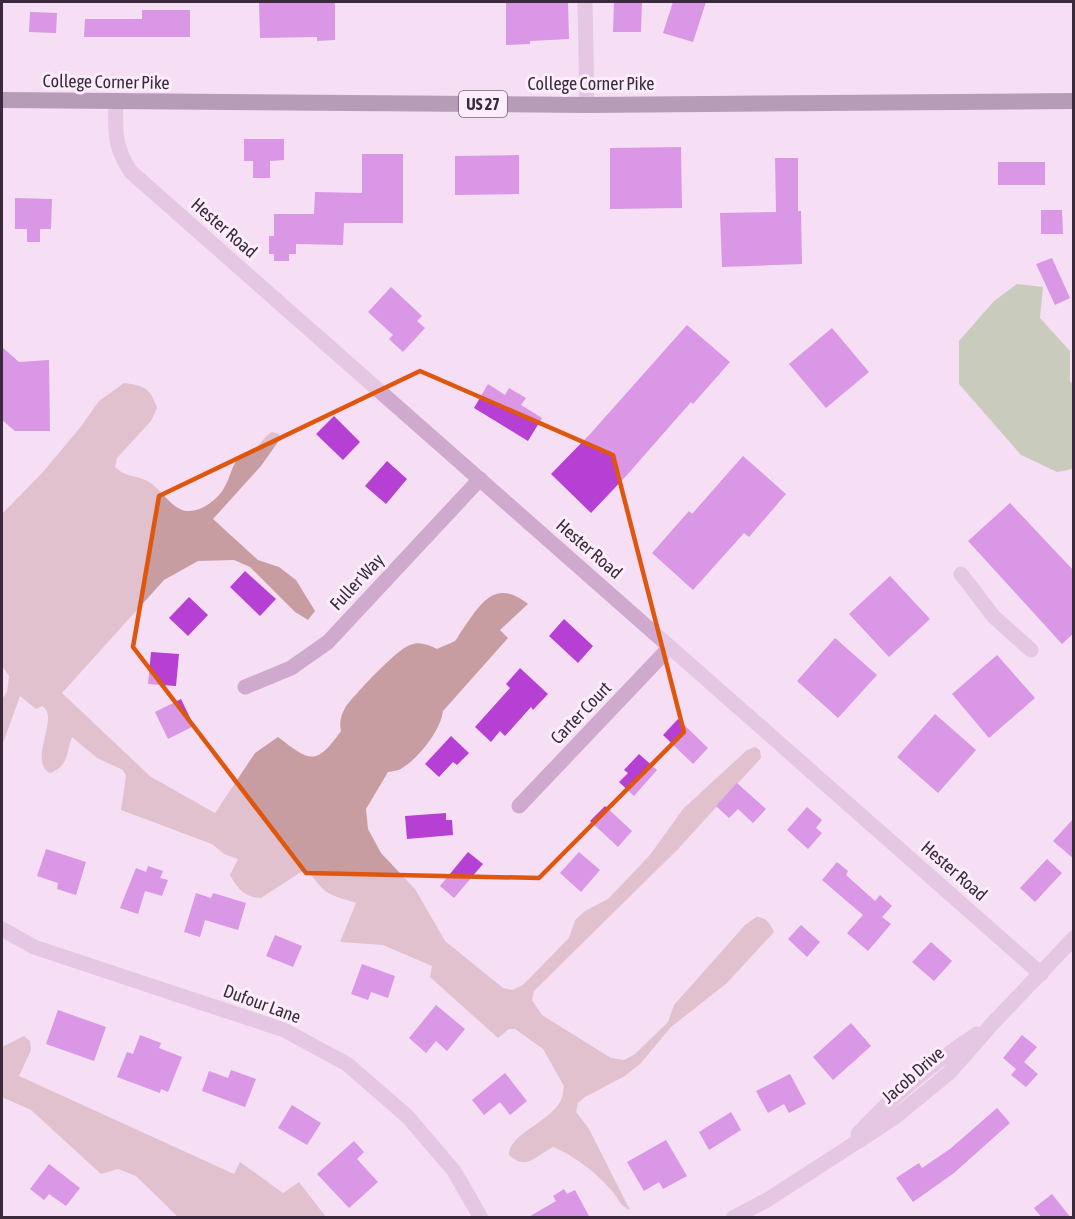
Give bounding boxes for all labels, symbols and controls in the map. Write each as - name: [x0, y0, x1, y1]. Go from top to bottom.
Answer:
- street label: College Corner Pike: [42, 70, 170, 93]
- street label: College Corner Pike: [528, 73, 655, 94]
- road number: US 27: [459, 91, 507, 117]
- street label: Hester Road: [187, 193, 262, 262]
- street label: Hester Road: [552, 514, 627, 583]
- street label: Fuller Way: [325, 549, 388, 614]
- street label: Carter Court: [546, 677, 615, 748]
- street label: Hester Road: [917, 836, 992, 905]
- street label: Dufour Lane: [221, 980, 304, 1027]
- street label: Jacob Drive: [877, 1042, 948, 1107]

